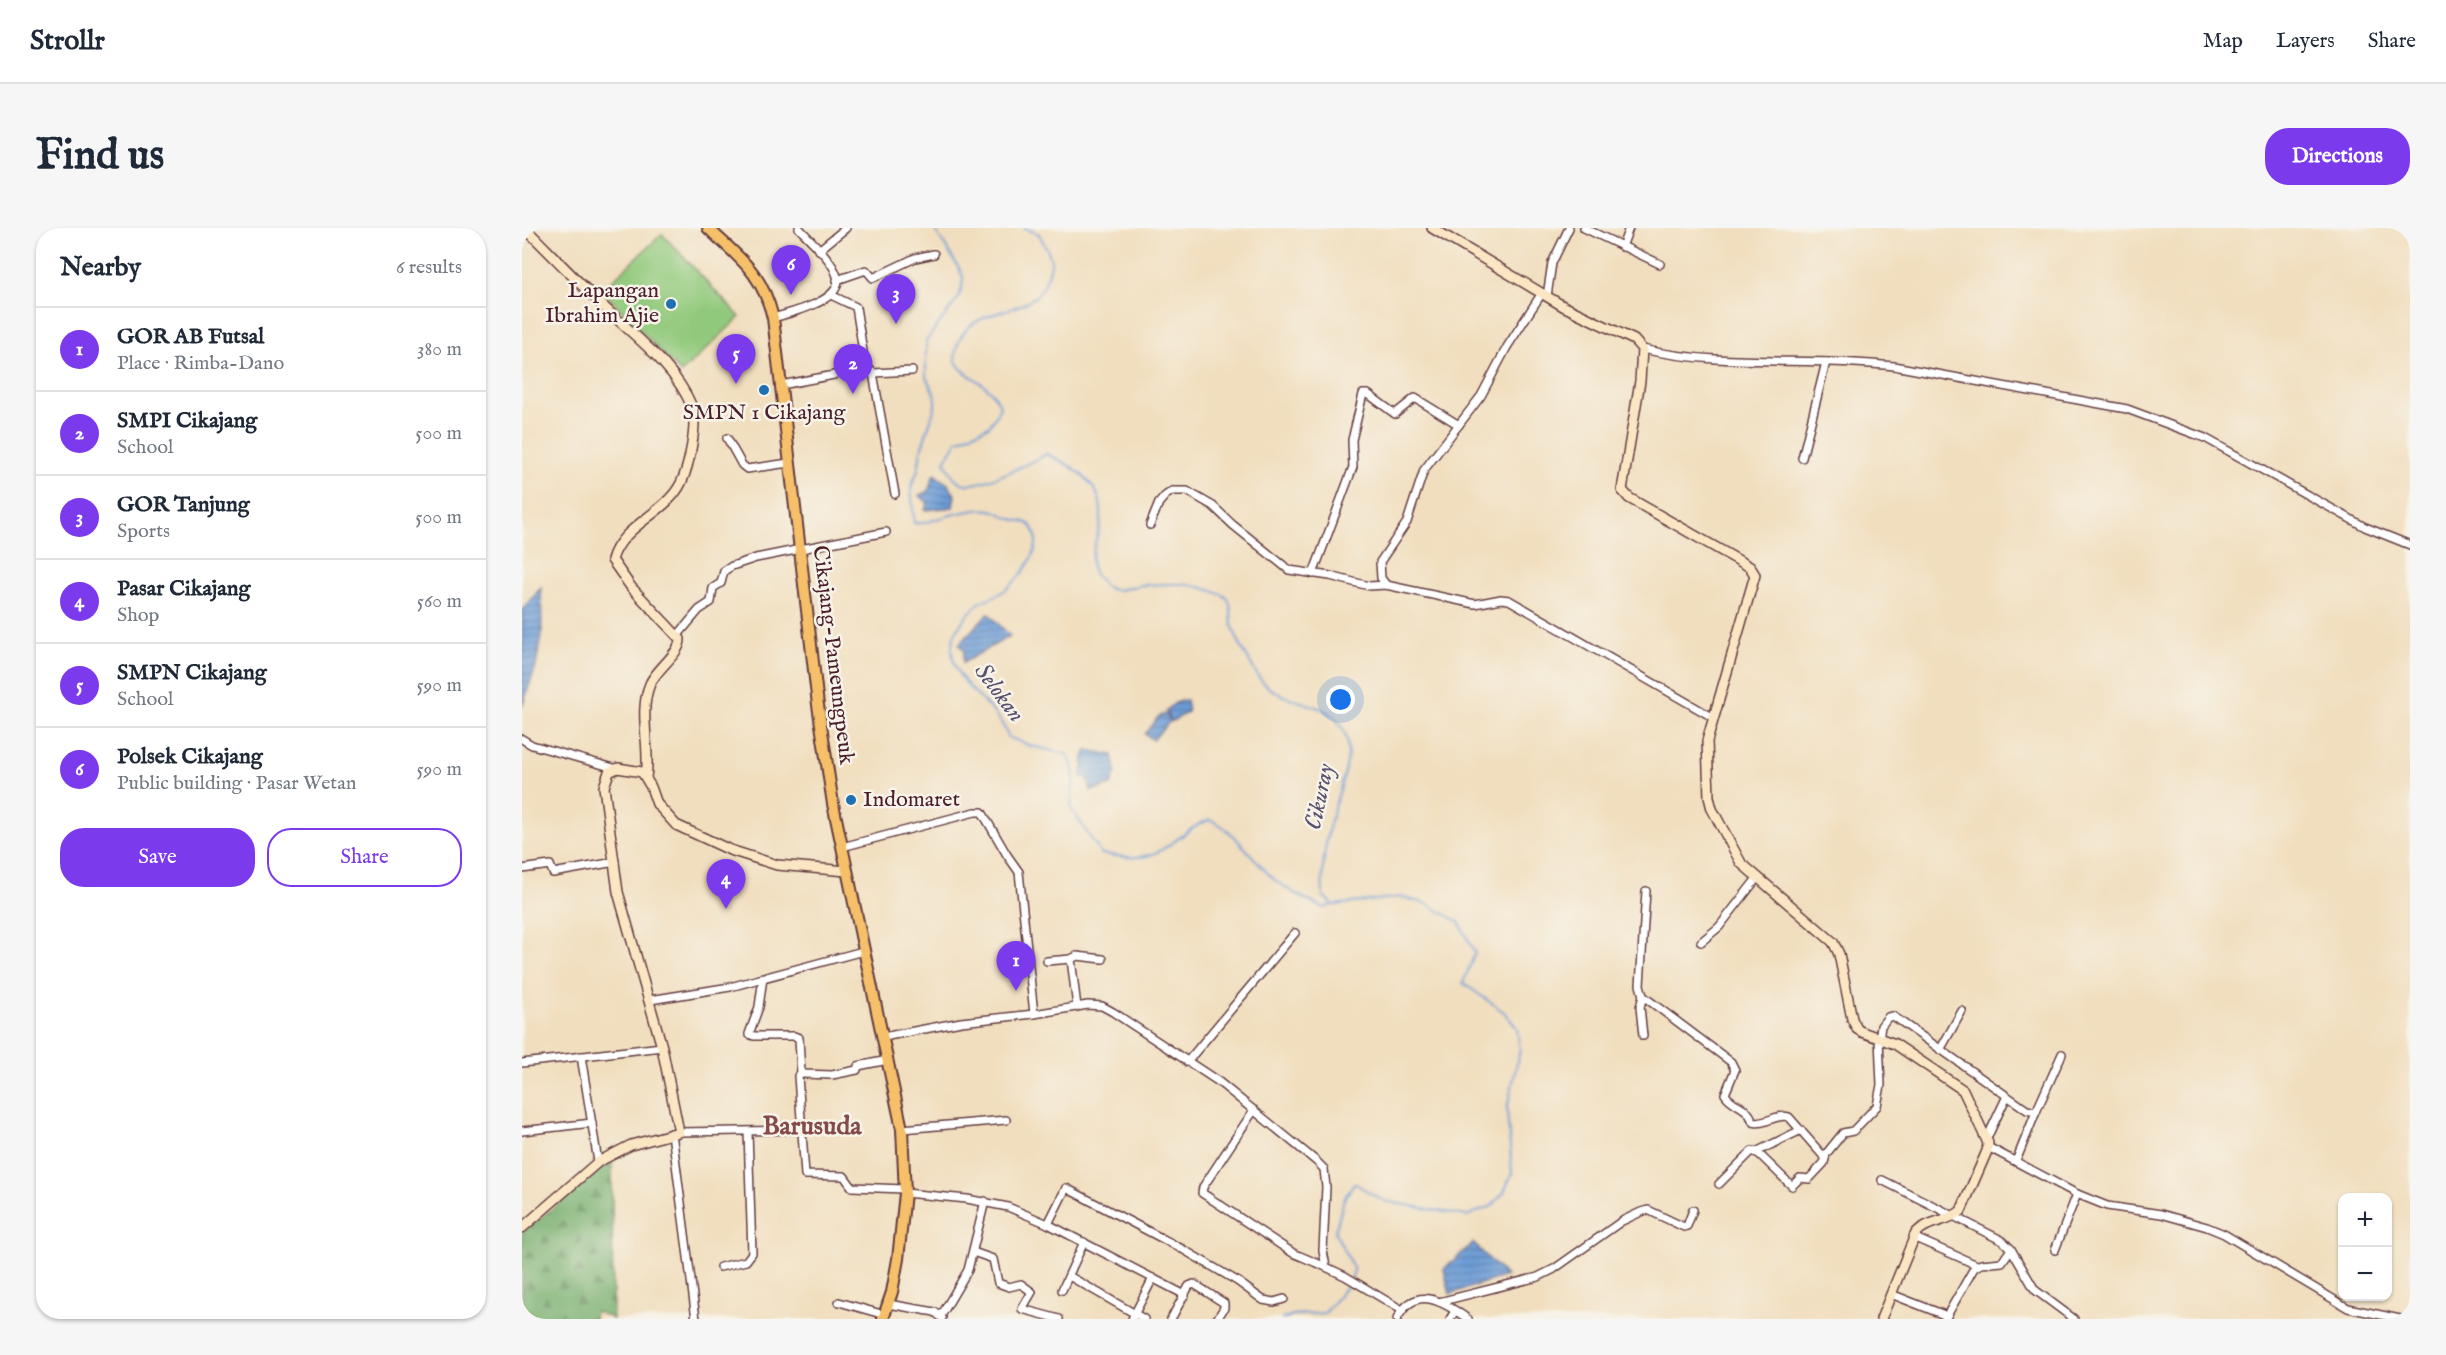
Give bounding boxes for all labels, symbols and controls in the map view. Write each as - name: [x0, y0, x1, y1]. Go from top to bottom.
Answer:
- text: Strollr: [30, 24, 105, 59]
- text: Map: [2203, 28, 2243, 55]
- text: Layers: [2276, 28, 2335, 55]
- text: Share: [2368, 28, 2416, 55]
- button: Directions: [2265, 128, 2410, 185]
- text: Find us: [36, 130, 164, 183]
- pin: 6: [772, 245, 810, 295]
- text: Nearby: [60, 251, 141, 284]
- text: 6 results: [396, 255, 462, 280]
- pin: 3: [876, 274, 916, 324]
- place label: Lapangan Ibrahim Ajie: [545, 277, 659, 330]
- marker: Lapangan Ibrahim Ajie: [664, 297, 678, 311]
- text: GOR AB Futsal: [117, 323, 264, 351]
- pin: 5: [716, 334, 756, 384]
- text: 1: [76, 337, 83, 362]
- text: 380 m: [417, 337, 462, 362]
- pin: 2: [834, 344, 872, 394]
- text: Place · Rimba-Dano: [117, 351, 284, 376]
- marker: SMPN 1 Cikajang: [757, 383, 771, 397]
- place label: SMPN 1 Cikajang: [683, 399, 846, 427]
- text: SMPI Cikajang: [117, 407, 257, 435]
- text: 2: [75, 421, 84, 446]
- text: 500 m: [415, 421, 462, 446]
- text: School: [117, 435, 173, 460]
- text: GOR Tanjung: [117, 491, 250, 519]
- text: 3: [76, 505, 83, 530]
- text: 500 m: [415, 505, 462, 530]
- text: Sports: [117, 519, 170, 544]
- street label: Cikajang-Pameungpeuk: [806, 544, 860, 766]
- text: Pasar Cikajang: [117, 575, 250, 603]
- text: 4: [75, 589, 84, 614]
- text: 560 m: [417, 589, 462, 614]
- text: Shop: [117, 603, 159, 628]
- water label: Selokan: [967, 657, 1031, 729]
- text: SMPN Cikajang: [117, 659, 267, 687]
- text: 5: [76, 673, 83, 698]
- text: 590 m: [416, 673, 462, 698]
- your location: [1326, 685, 1355, 714]
- text: School: [117, 687, 173, 712]
- text: Polsek Cikajang: [117, 743, 263, 771]
- text: 6: [75, 757, 84, 782]
- text: 590 m: [416, 757, 462, 782]
- water label: Cikuray: [1298, 760, 1342, 833]
- text: Public building · Pasar Wetan: [117, 771, 356, 796]
- place label: Indomaret: [863, 786, 960, 814]
- marker: Indomaret: [844, 793, 858, 807]
- button: Save: [60, 828, 255, 887]
- button: Share: [267, 828, 462, 887]
- pin: 4: [706, 860, 746, 909]
- pin: 1: [996, 942, 1036, 991]
- district label: Barusuda: [762, 1110, 862, 1143]
- map controls: [2338, 1193, 2392, 1301]
- button: +: [2338, 1193, 2392, 1247]
- button: −: [2338, 1247, 2392, 1301]

